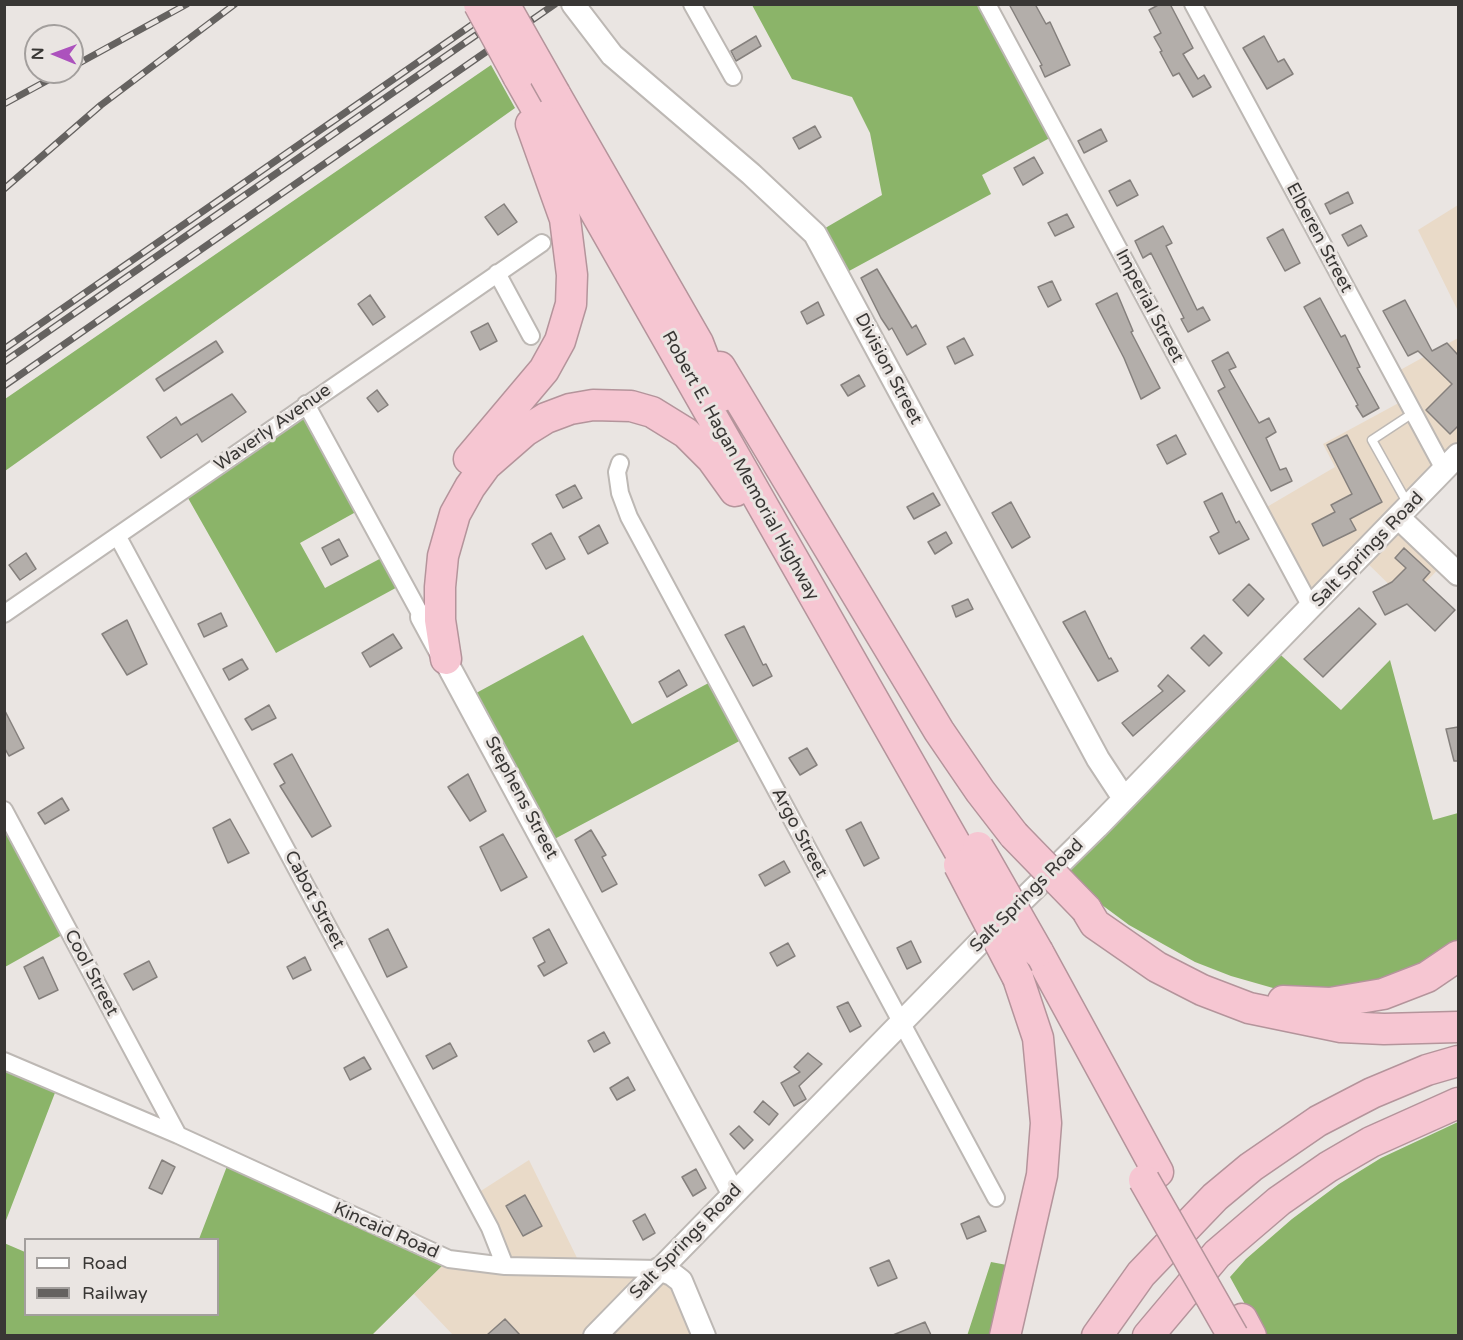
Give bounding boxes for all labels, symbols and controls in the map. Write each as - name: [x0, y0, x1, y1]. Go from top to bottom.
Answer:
- north arrow: [24, 24, 84, 84]
- text: N: [28, 47, 48, 60]
- street label: Elberen Street: [1281, 179, 1357, 297]
- street label: Imperial Street: [1110, 246, 1188, 366]
- street label: Division Street: [850, 310, 926, 428]
- street label: Robert E. Hagan Memorial Highway: [657, 328, 823, 604]
- street label: Waverly Avenue: [211, 380, 335, 476]
- street label: Salt Springs Road: [1308, 488, 1428, 612]
- street label: Stephens Street: [480, 733, 562, 863]
- street label: Argo Street: [766, 785, 832, 881]
- street label: Salt Springs Road: [966, 835, 1088, 957]
- street label: Cabot Street: [279, 847, 349, 953]
- street label: Cool Street: [59, 926, 123, 1020]
- street label: Salt Springs Road: [626, 1180, 746, 1304]
- street label: Kincaid Road: [330, 1198, 442, 1264]
- legend: [24, 1238, 219, 1316]
- text: Road: [82, 1252, 127, 1274]
- text: Railway: [82, 1282, 148, 1304]

